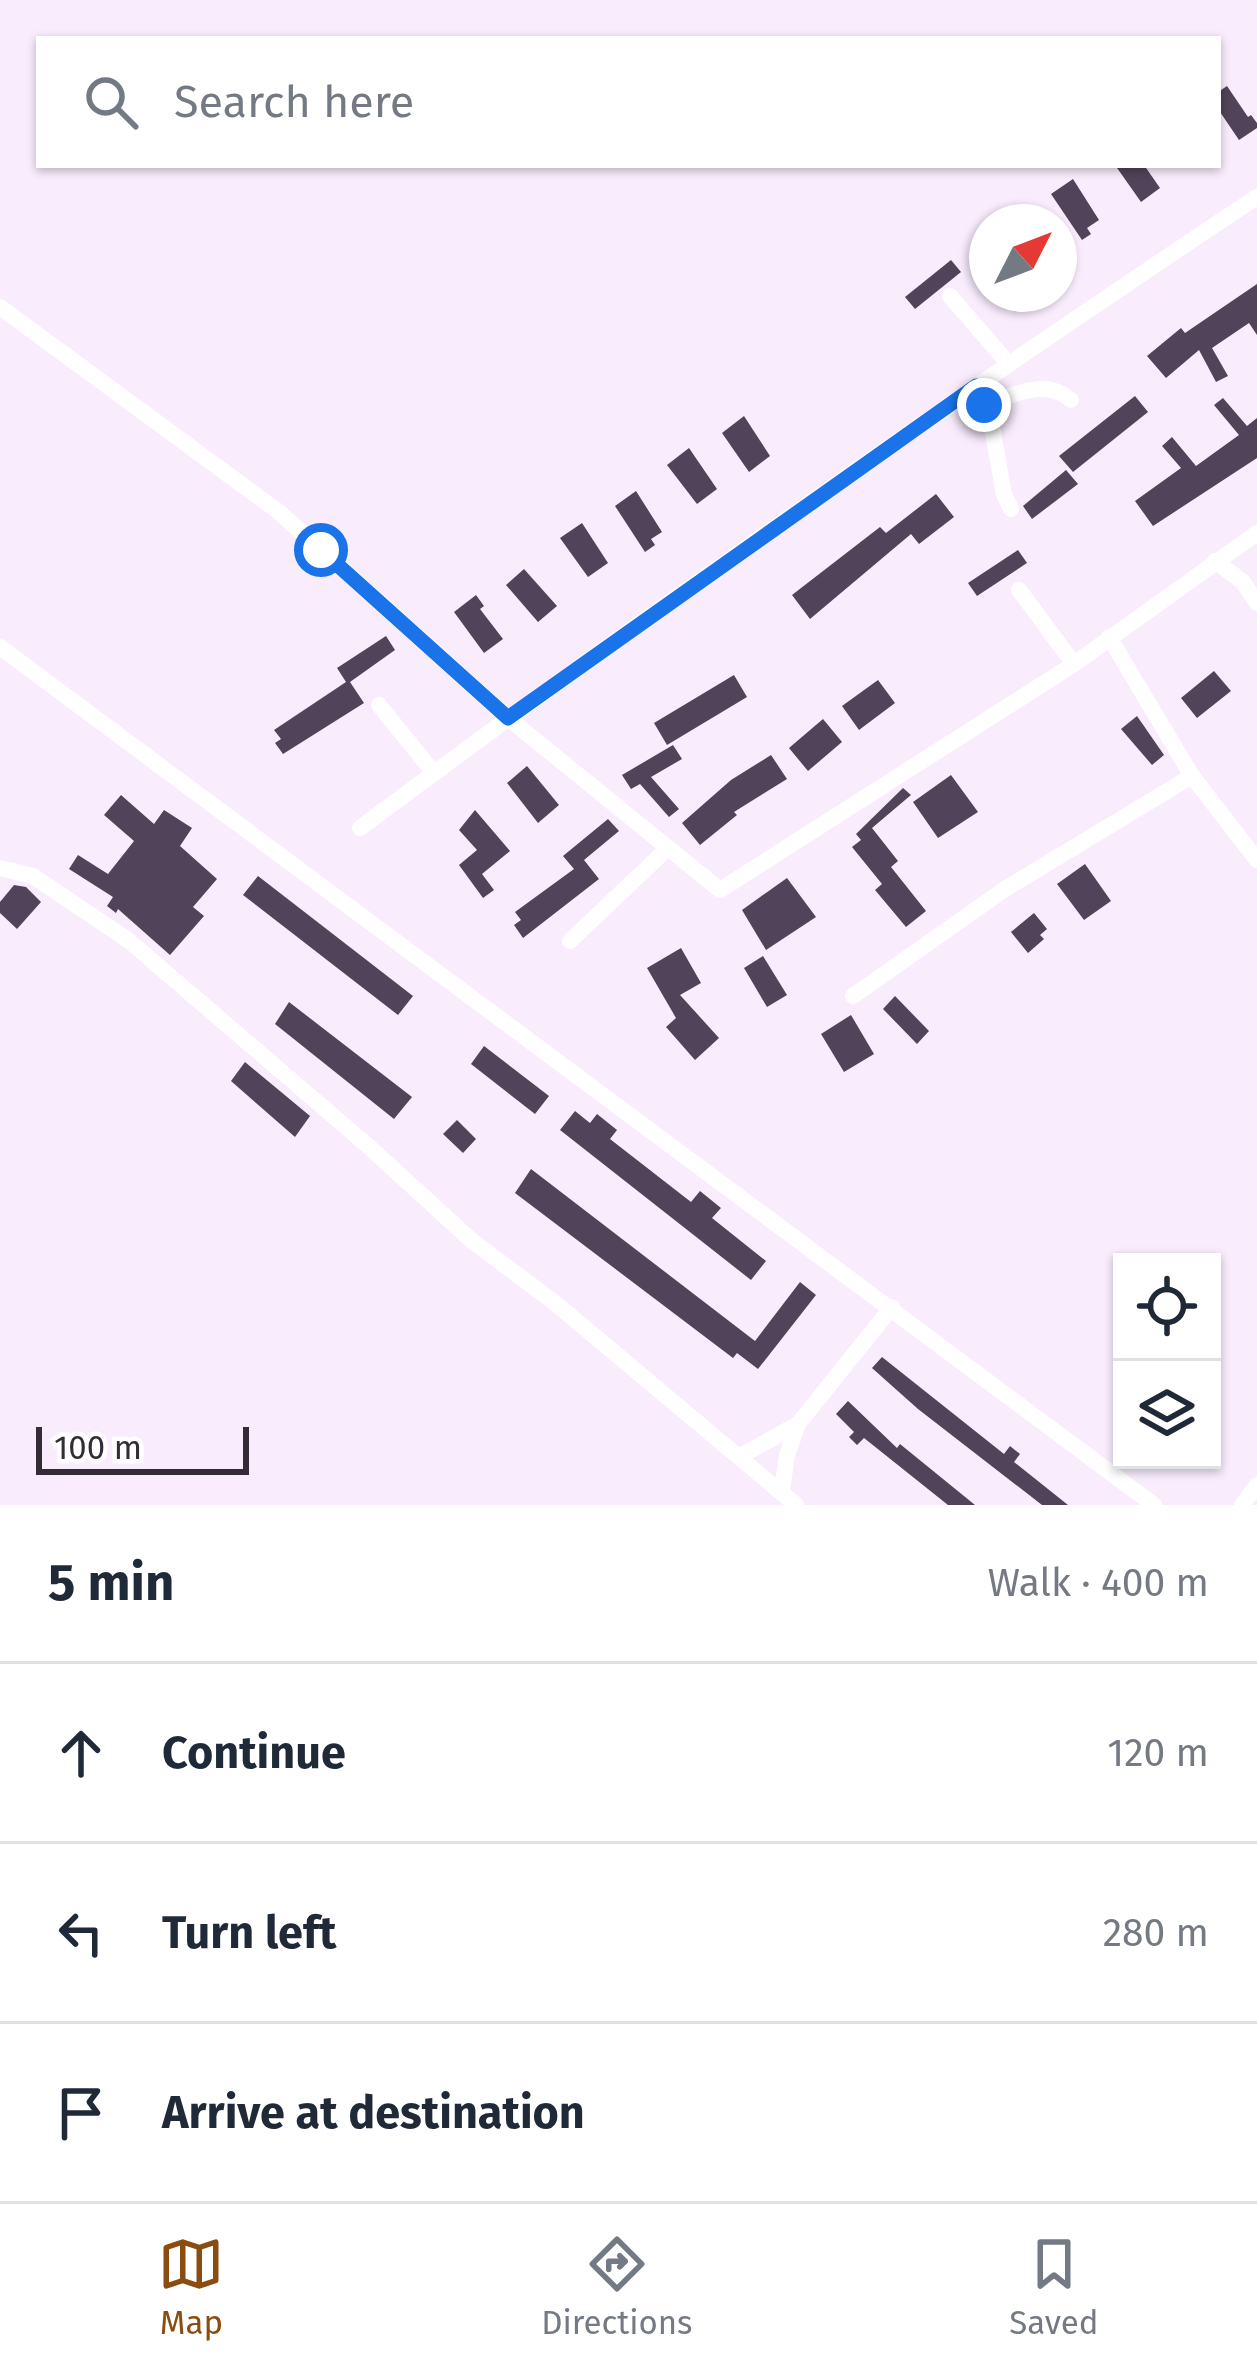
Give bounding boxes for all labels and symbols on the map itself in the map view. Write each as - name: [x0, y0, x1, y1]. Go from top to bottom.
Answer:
- north arrow: [969, 204, 1077, 312]
- route end: [957, 378, 1011, 432]
- route start: [294, 523, 348, 577]
- scale bar: [36, 1421, 249, 1474]

